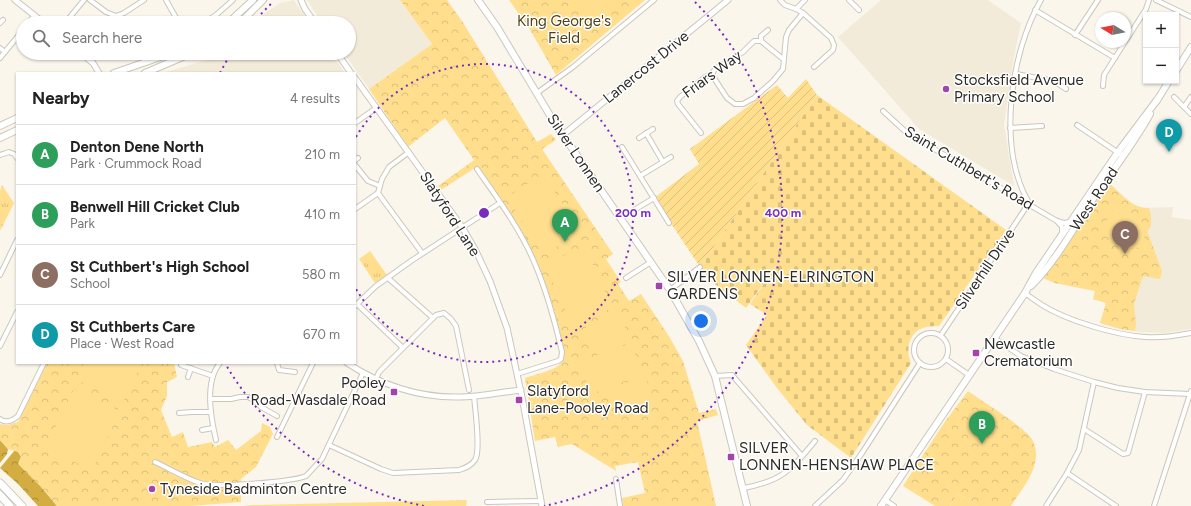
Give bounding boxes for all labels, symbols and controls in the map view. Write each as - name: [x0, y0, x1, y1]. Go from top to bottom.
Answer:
- park label: King George's Field: [517, 12, 611, 47]
- north arrow: [1095, 12, 1131, 48]
- map controls: [1143, 12, 1179, 84]
- button: +: [1143, 12, 1179, 48]
- search box: [16, 16, 356, 60]
- icon: search: [30, 27, 52, 49]
- street label: Lanercost Drive: [600, 27, 692, 107]
- text: Search here: [62, 29, 142, 47]
- street label: Friars Way: [679, 46, 745, 102]
- button: −: [1143, 48, 1179, 84]
- place label: Stocksfield Avenue Primary School: [954, 71, 1084, 106]
- marker: Stocksfield Avenue Primary School: [941, 84, 951, 94]
- text: Nearby: [32, 88, 90, 108]
- text: 4 results: [290, 91, 340, 106]
- street label: Silver Lonnen: [543, 110, 609, 196]
- pin: D: [1156, 119, 1182, 152]
- street label: Saint Cuthbert's Road: [901, 122, 1037, 214]
- text: Denton Dene North: [70, 138, 204, 156]
- text: A: [40, 147, 50, 162]
- text: 210 m: [305, 147, 340, 162]
- text: Park · Crummock Road: [70, 156, 202, 171]
- street label: West Road: [1066, 164, 1122, 234]
- street label: Slatyford Lane: [416, 168, 484, 260]
- text: Benwell Hill Cricket Club: [70, 198, 240, 216]
- centre of rings: [477, 206, 491, 220]
- text: 200 m: [615, 206, 651, 220]
- text: 400 m: [765, 206, 801, 220]
- text: B: [41, 207, 49, 222]
- text: 410 m: [304, 207, 340, 222]
- pin: A: [552, 209, 578, 242]
- text: Park: [70, 216, 95, 231]
- pin: C: [1112, 221, 1138, 254]
- street label: Silverhill Drive: [951, 225, 1019, 313]
- text: St Cuthbert's High School: [70, 258, 249, 276]
- text: C: [40, 267, 50, 282]
- text: 580 m: [302, 267, 340, 282]
- place label: SILVER LONNEN-ELRINGTON GARDENS: [667, 268, 874, 303]
- text: School: [70, 276, 110, 291]
- marker: SILVER LONNEN-ELRINGTON GARDENS: [654, 281, 664, 291]
- your location: [691, 311, 711, 331]
- text: St Cuthberts Care: [70, 318, 195, 336]
- text: D: [40, 327, 50, 342]
- text: 670 m: [303, 327, 340, 342]
- place label: Newcastle Crematorium: [984, 335, 1073, 370]
- text: Place · West Road: [70, 336, 174, 351]
- marker: Newcastle Crematorium: [971, 348, 981, 358]
- place label: Pooley Road-Wasdale Road: [251, 374, 386, 409]
- place label: Slatyford Lane-Pooley Road: [527, 382, 649, 417]
- marker: Pooley Road-Wasdale Road: [389, 387, 399, 397]
- marker: Slatyford Lane-Pooley Road: [514, 395, 524, 405]
- pin: B: [969, 411, 995, 444]
- place label: SILVER LONNEN-HENSHAW PLACE: [739, 439, 934, 474]
- marker: SILVER LONNEN-HENSHAW PLACE: [726, 452, 736, 462]
- place label: Tyneside Badminton Centre: [160, 480, 347, 498]
- marker: Tyneside Badminton Centre: [147, 484, 157, 494]

